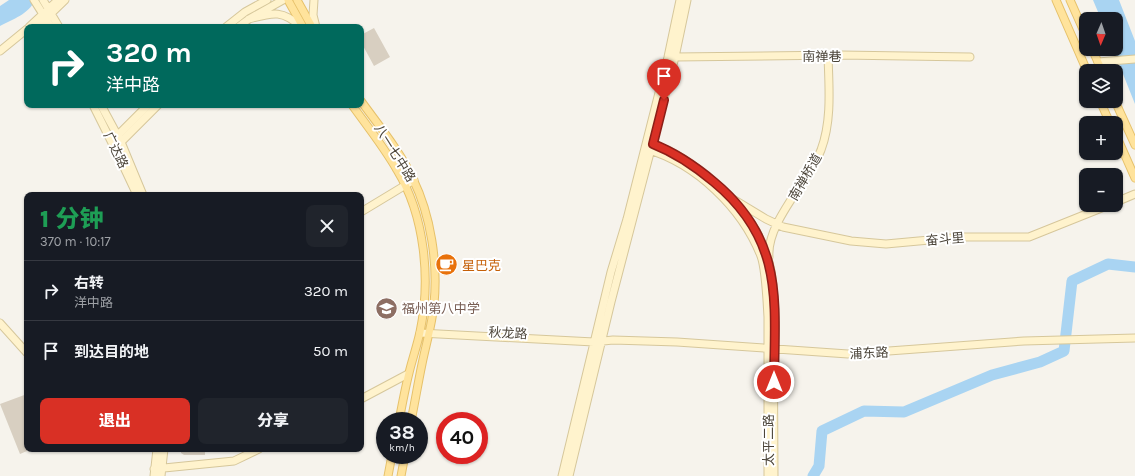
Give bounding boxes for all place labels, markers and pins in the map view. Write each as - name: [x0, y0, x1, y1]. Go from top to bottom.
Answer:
- pin: [647, 59, 681, 100]
- cafe icon: 星巴克: [434, 252, 460, 278]
- place label: 星巴克: [462, 258, 501, 273]
- school or university icon: 福州第八中学: [373, 295, 399, 321]
- place label: 福州第八中学: [402, 301, 480, 316]

